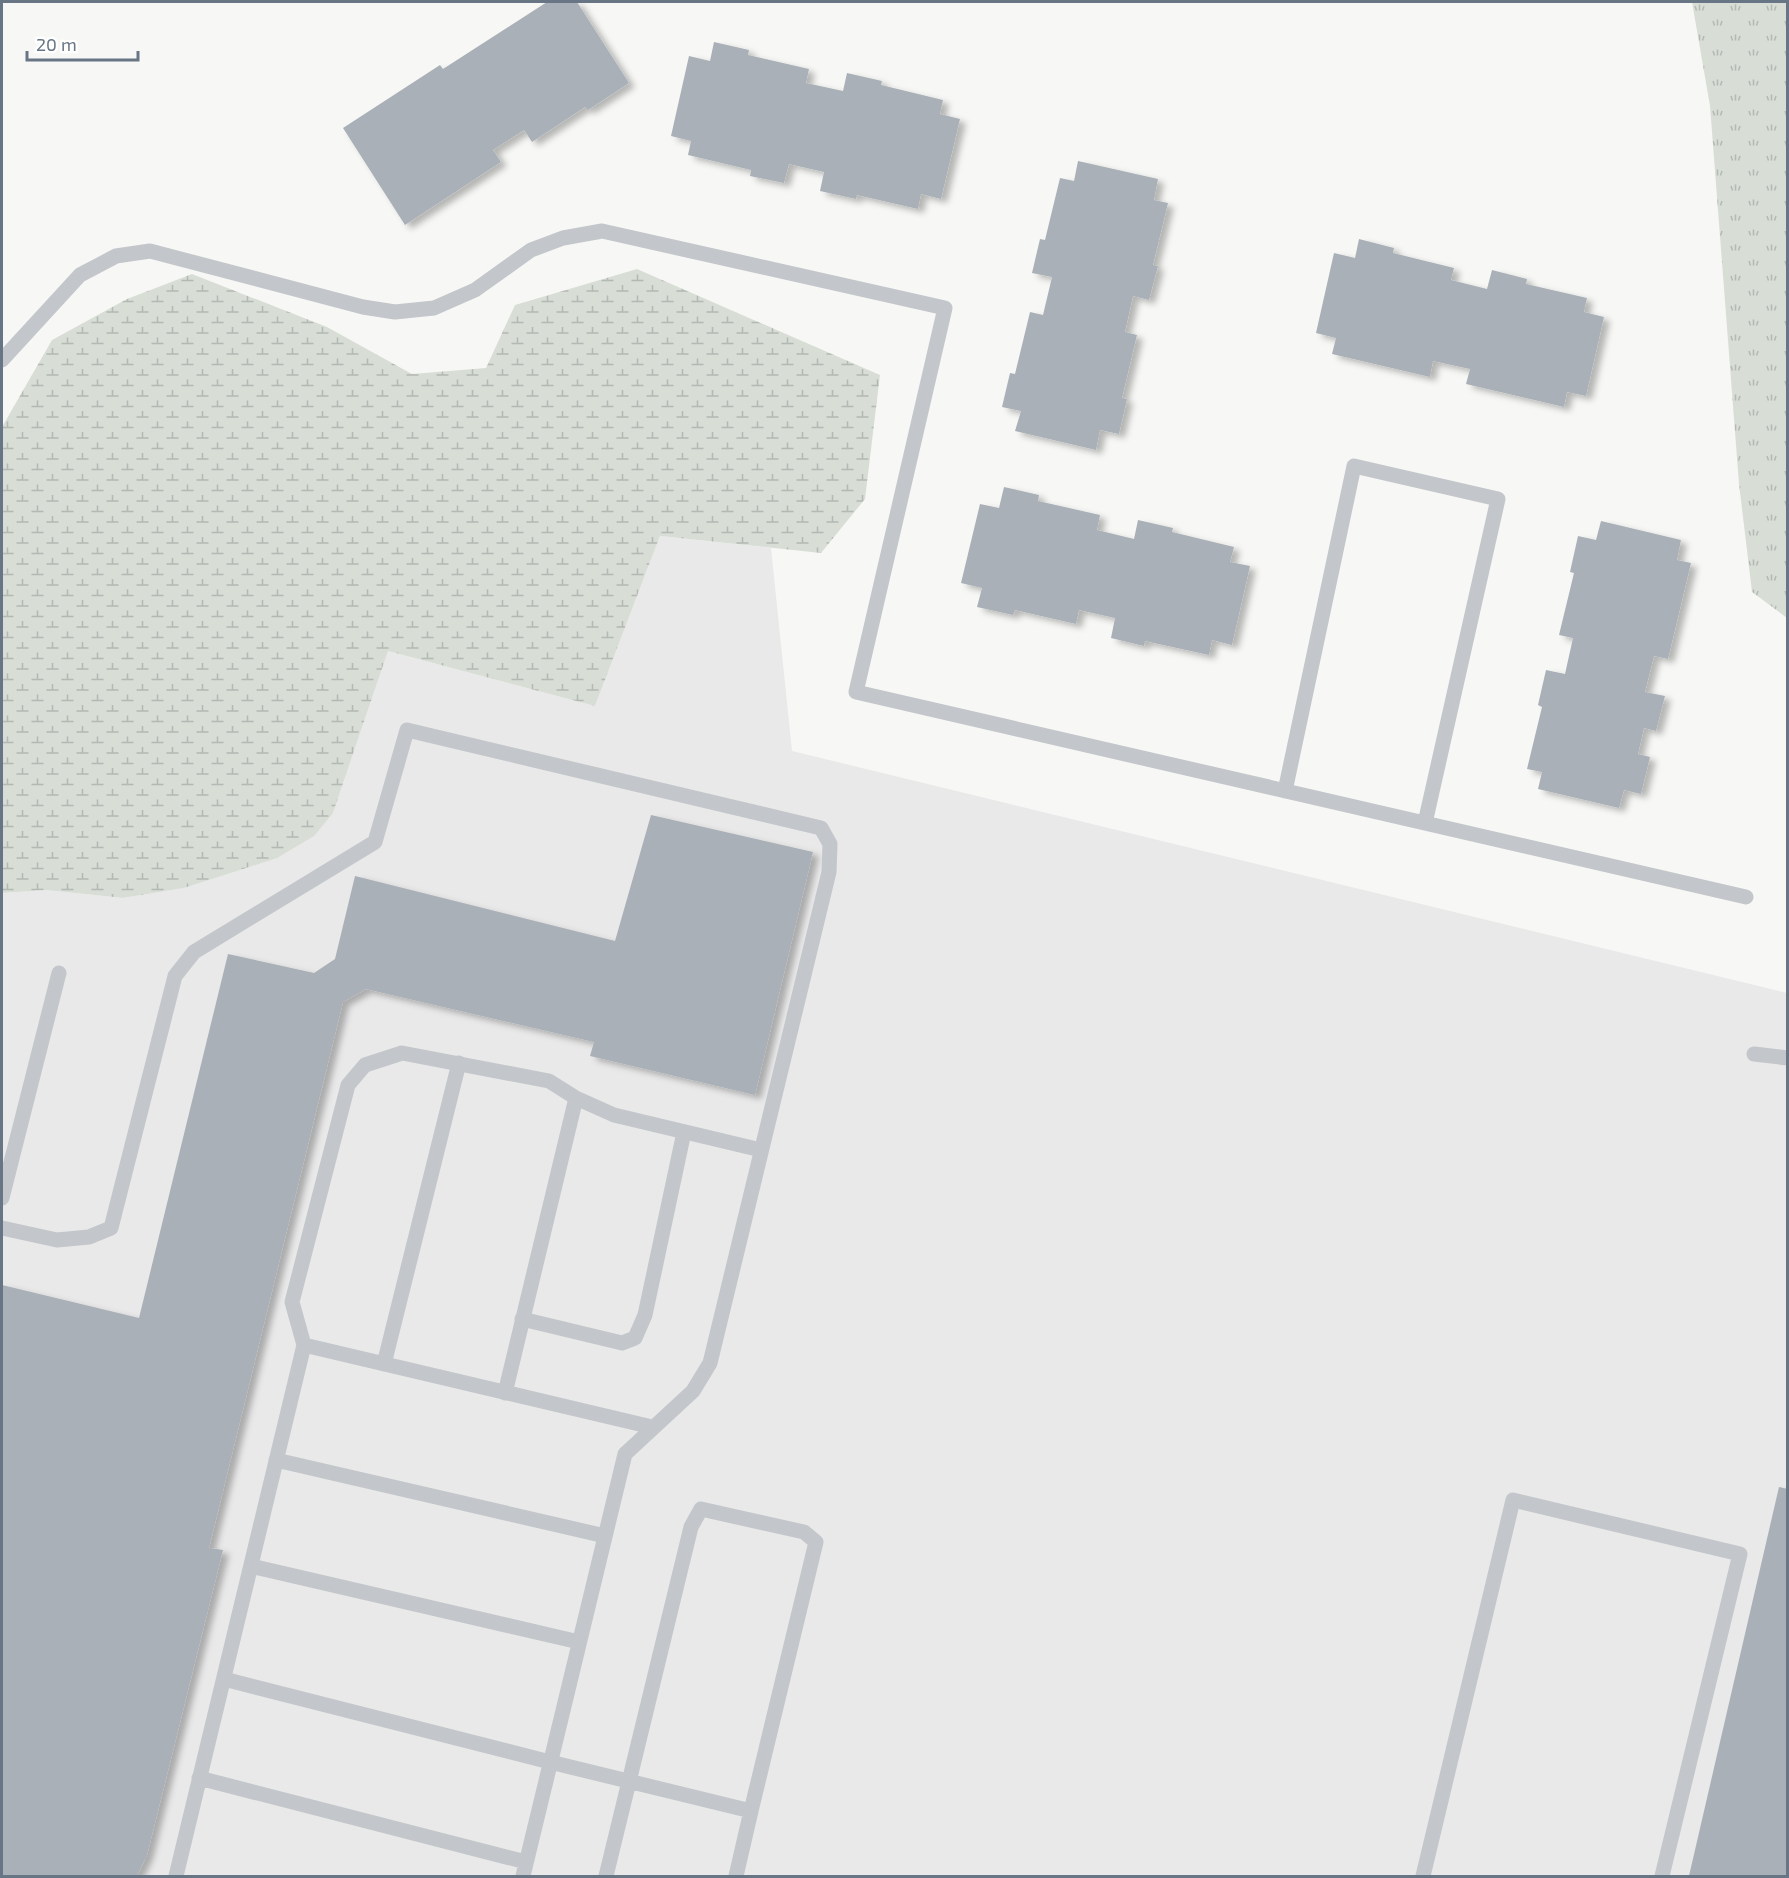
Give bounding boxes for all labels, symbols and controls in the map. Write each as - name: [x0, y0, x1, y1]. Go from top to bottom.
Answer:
- scale bar: [27, 24, 138, 62]
- text: 20 m: [36, 33, 77, 55]

